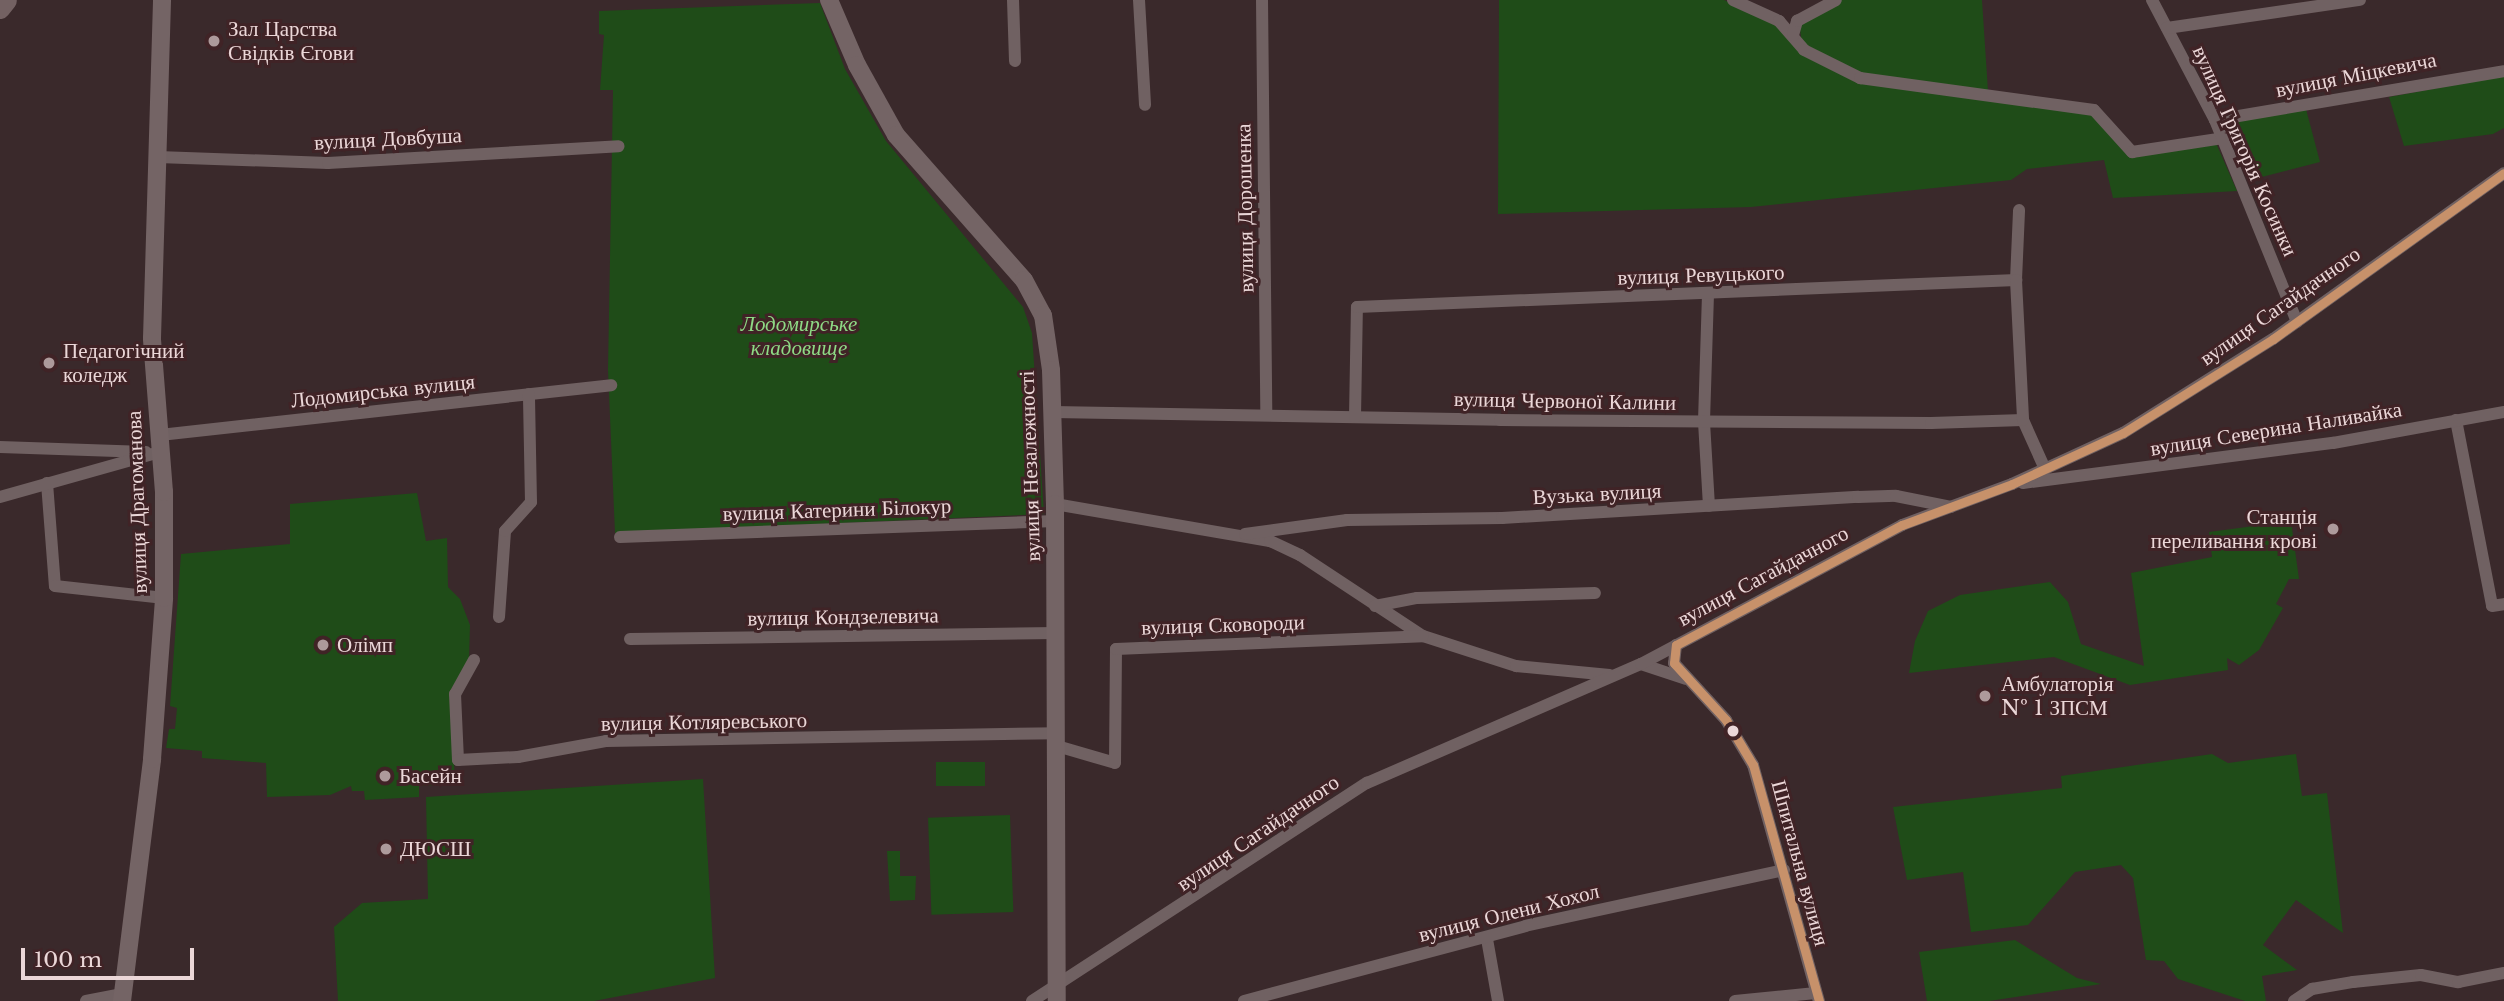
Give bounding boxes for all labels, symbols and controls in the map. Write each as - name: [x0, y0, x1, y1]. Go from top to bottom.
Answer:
- place label: Зал Царства Свідків Єгови: [228, 16, 354, 66]
- marker: Зал Царства Свідків Єгови: [206, 33, 222, 49]
- street label: вулиця Григорія Косинки: [2187, 42, 2303, 260]
- street label: вулиця Міцкевича: [2273, 47, 2439, 103]
- street label: вулиця Довбуша: [314, 123, 462, 155]
- street label: вулиця Дорошенка: [1231, 123, 1259, 293]
- street label: вулиця Сагайдачного: [2195, 241, 2365, 371]
- street label: вулиця Ревуцького: [1617, 259, 1785, 291]
- park label: Лодомирське кладовище: [741, 311, 857, 361]
- place label: Педагогічний коледж: [63, 338, 185, 388]
- marker: Педагогічний коледж: [41, 355, 57, 371]
- street label: Лодомирська вулиця: [290, 369, 476, 413]
- street label: вулиця Незалежності: [1014, 370, 1046, 562]
- street label: вулиця Червоної Калини: [1454, 386, 1676, 416]
- street label: вулиця Северина Наливайка: [2148, 397, 2404, 461]
- street label: вулиця Драгоманова: [121, 410, 153, 594]
- street label: Вузька вулиця: [1532, 478, 1662, 510]
- street label: вулиця Катерини Білокур: [722, 493, 952, 527]
- place label: Станція переливання крові: [2151, 504, 2317, 554]
- marker: Станція переливання крові: [2323, 519, 2343, 539]
- street label: вулиця Сагайдачного: [1673, 520, 1853, 632]
- street label: вулиця Кондзелевича: [747, 603, 939, 631]
- street label: вулиця Сковороди: [1141, 610, 1305, 640]
- place label: Олімп: [337, 632, 393, 658]
- marker: Олімп: [315, 637, 331, 653]
- place label: Амбулаторія № 1 ЗПСМ: [2001, 671, 2114, 721]
- marker: Амбулаторія № 1 ЗПСМ: [1975, 686, 1995, 706]
- street label: вулиця Котляревського: [601, 708, 807, 736]
- unlabelled marker: [1726, 724, 1740, 738]
- place label: Басейн: [399, 763, 462, 789]
- marker: Басейн: [377, 768, 393, 784]
- street label: вулиця Сагайдачного: [1172, 769, 1344, 897]
- street label: Шпитальна вулиця: [1766, 777, 1834, 949]
- place label: ДЮСШ: [400, 836, 471, 862]
- marker: ДЮСШ: [378, 841, 394, 857]
- street label: вулиця Олени Хохол: [1416, 878, 1602, 948]
- scale bar: [24, 934, 198, 978]
- text: 100 m: [34, 947, 102, 973]

